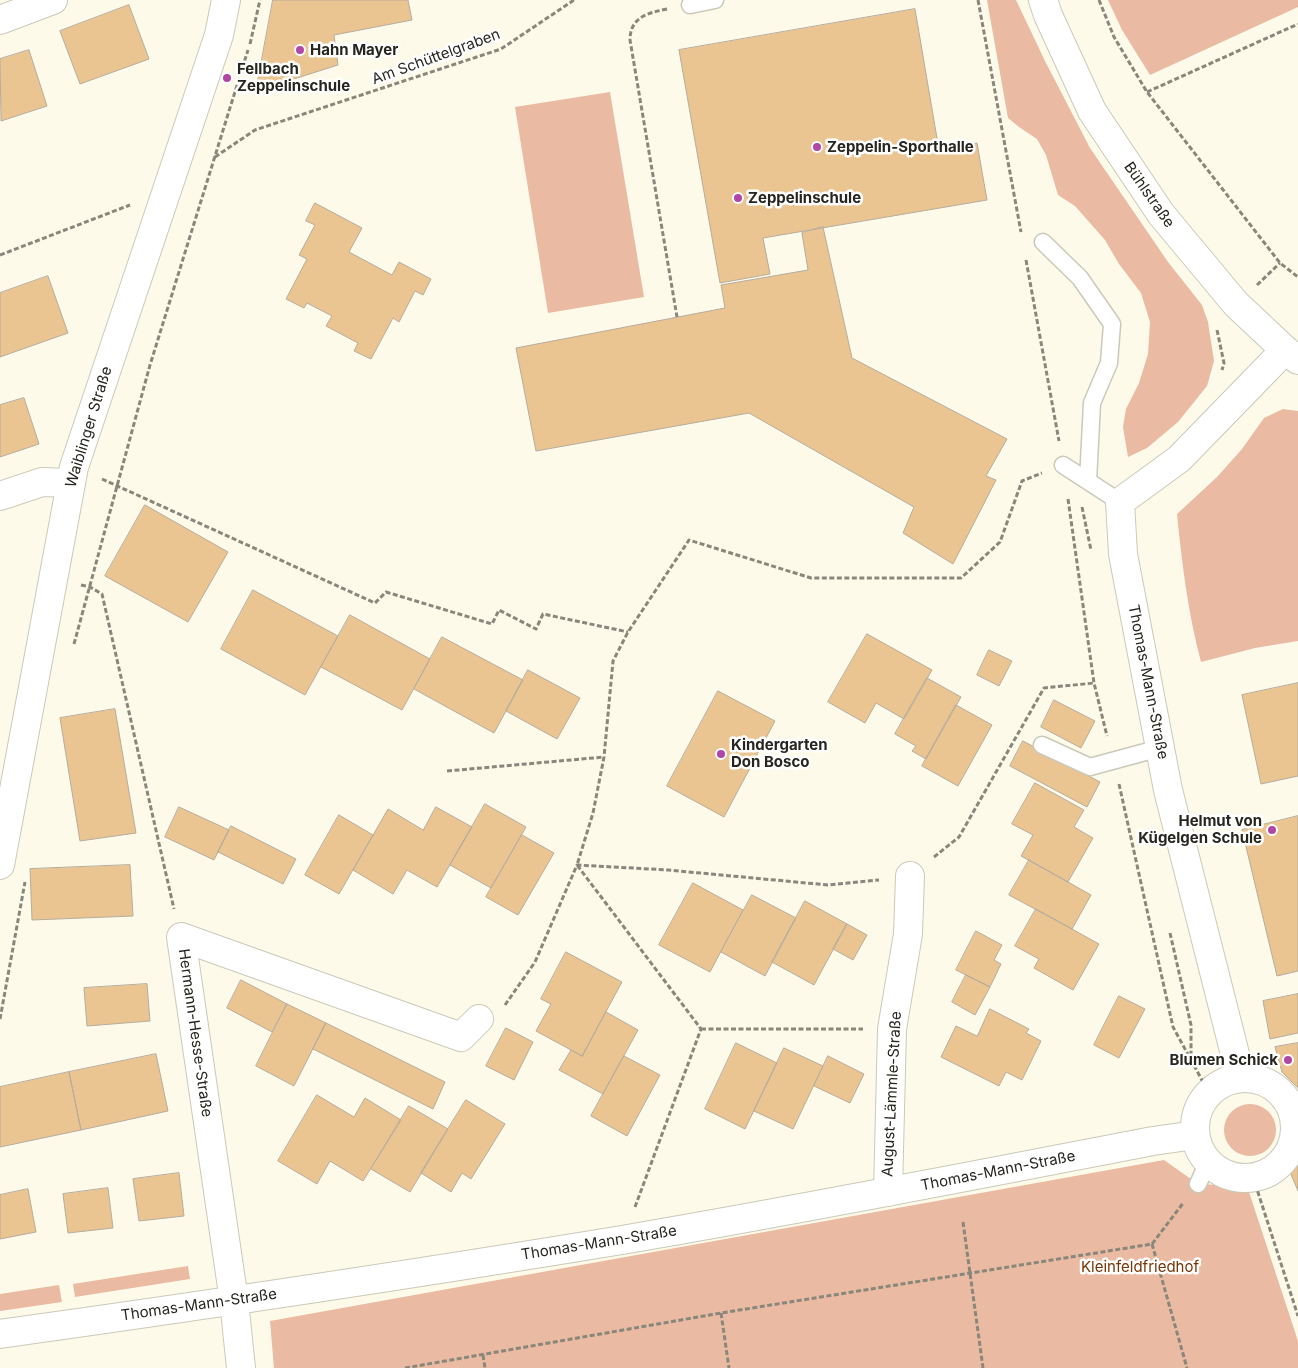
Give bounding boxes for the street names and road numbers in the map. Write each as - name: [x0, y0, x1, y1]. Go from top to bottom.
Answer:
- street label: Am Schüttelgraben: [369, 25, 503, 89]
- street label: Bühlstraße: [1120, 159, 1178, 231]
- street label: Waiblinger Straße: [62, 364, 116, 490]
- street label: Thomas-Mann-Straße: [1124, 603, 1172, 761]
- street label: Hermann-Hesse-Straße: [174, 948, 216, 1118]
- street label: August-Lämmle-Straße: [879, 1011, 905, 1177]
- street label: Thomas-Mann-Straße: [919, 1147, 1077, 1195]
- street label: Thomas-Mann-Straße: [520, 1222, 678, 1264]
- street label: Thomas-Mann-Straße: [120, 1285, 278, 1325]

